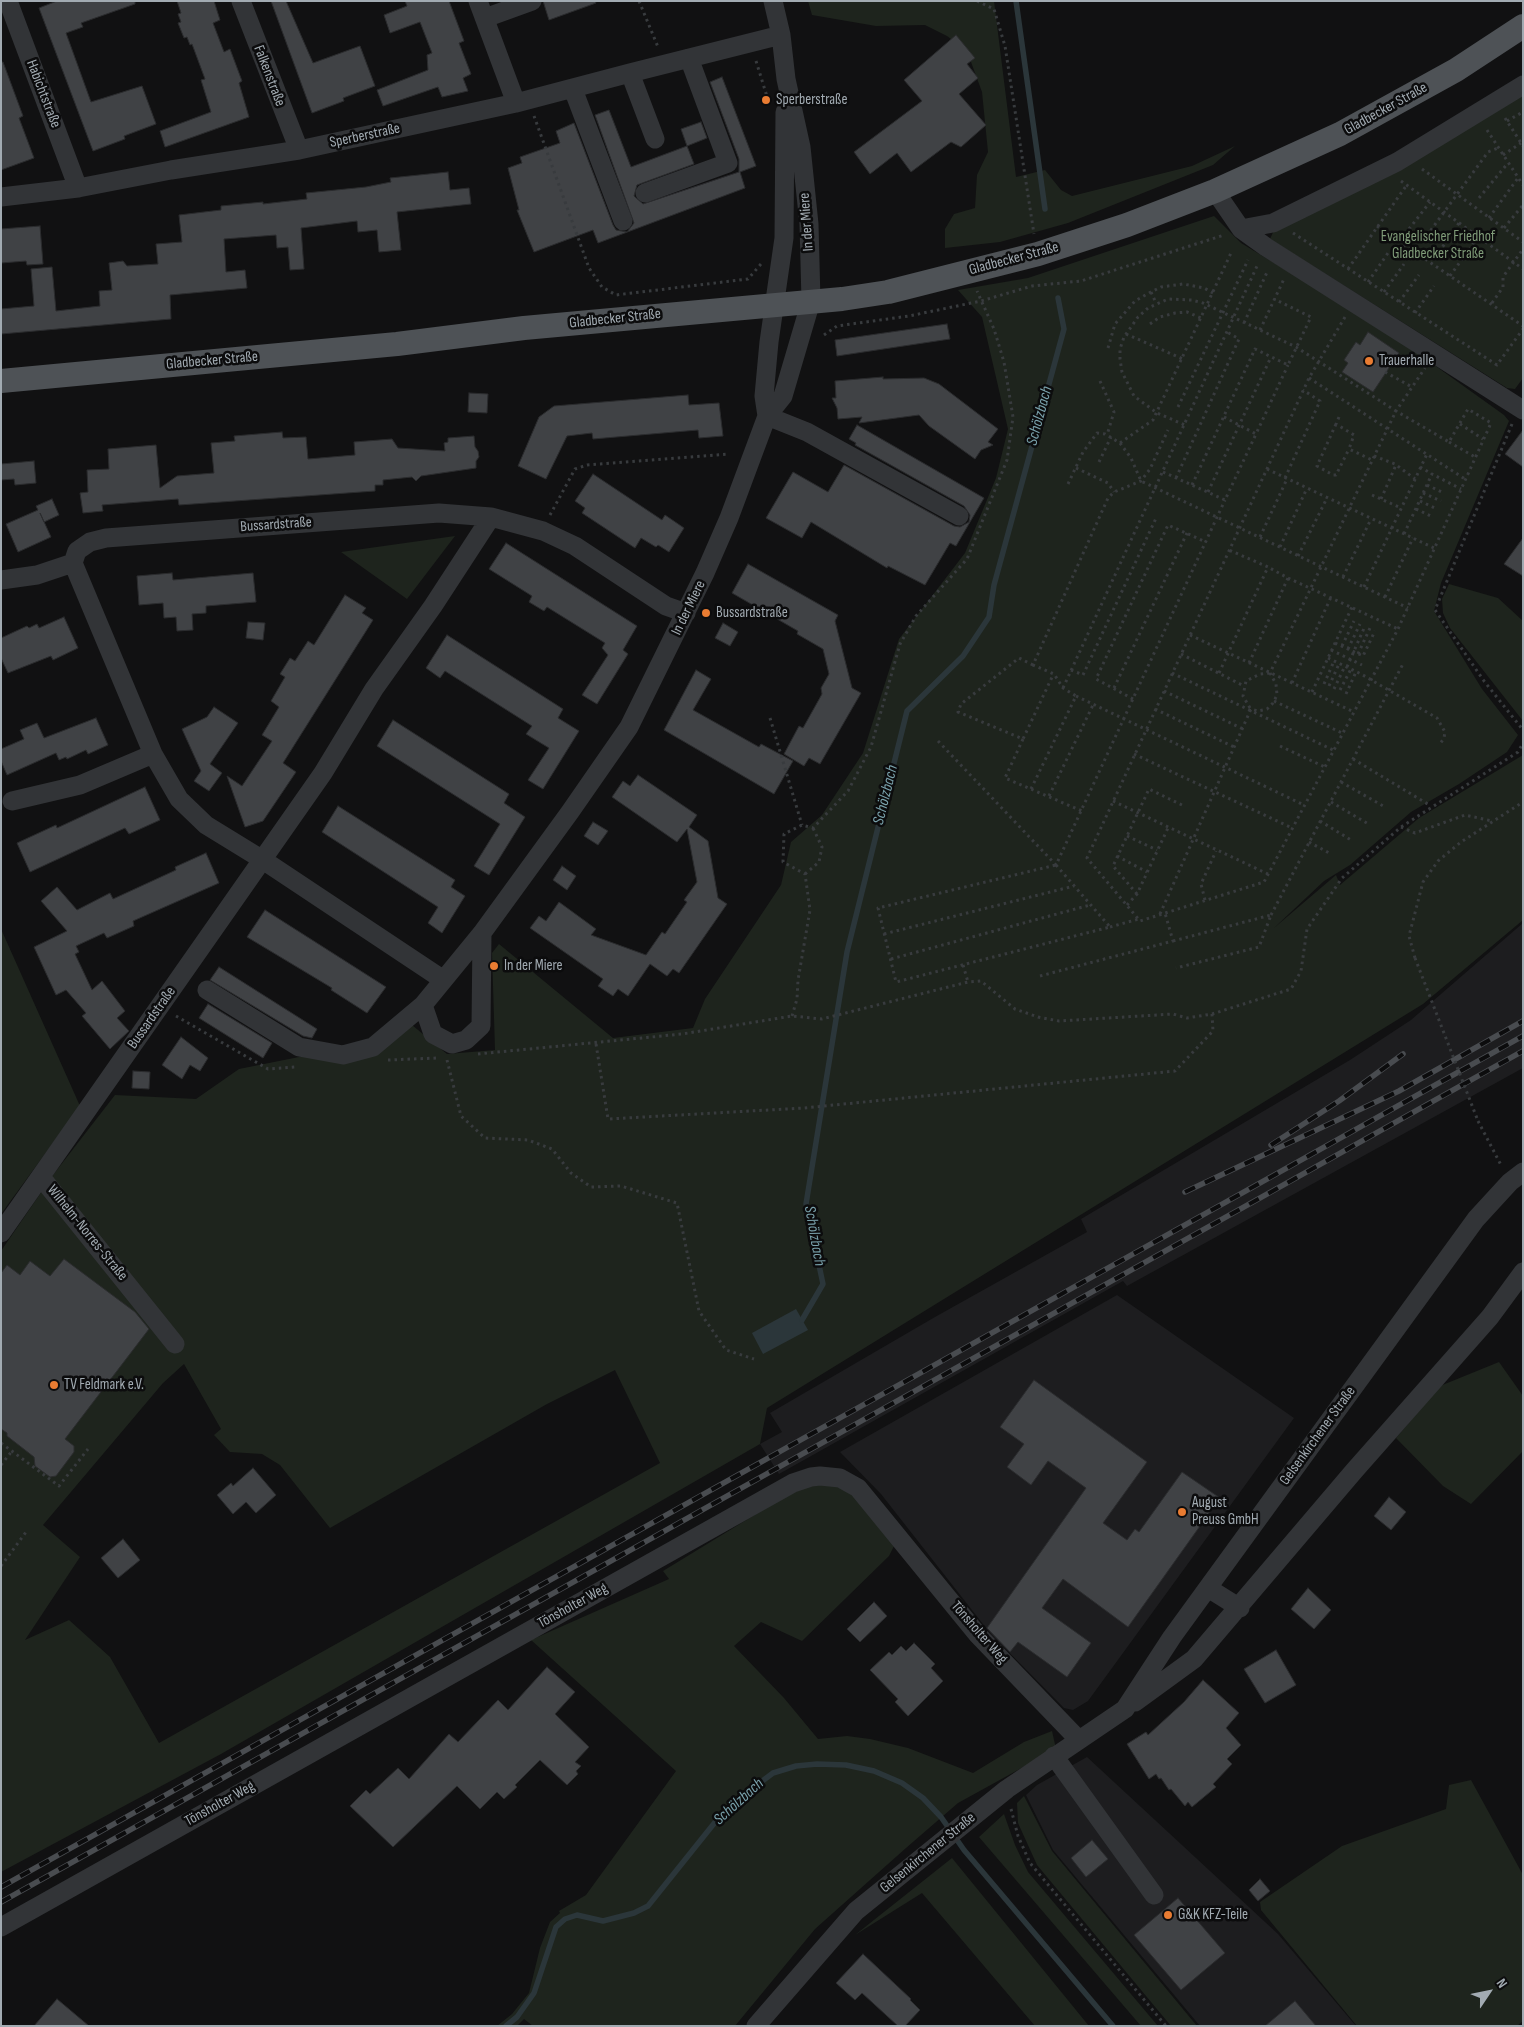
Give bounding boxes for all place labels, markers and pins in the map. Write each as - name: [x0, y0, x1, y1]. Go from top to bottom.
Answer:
- place label: Sperberstraße: [776, 91, 847, 109]
- marker: Sperberstraße: [760, 94, 772, 106]
- place label: Trauerhalle: [1379, 352, 1434, 370]
- marker: Trauerhalle: [1363, 355, 1375, 367]
- place label: Bussardstraße: [716, 604, 788, 622]
- marker: Bussardstraße: [700, 607, 712, 619]
- place label: In der Miere: [504, 957, 563, 975]
- marker: In der Miere: [488, 960, 500, 972]
- place label: TV Feldmark e.V.: [64, 1376, 144, 1394]
- marker: TV Feldmark e.V.: [48, 1379, 60, 1391]
- place label: August Preuss GmbH: [1192, 1494, 1259, 1529]
- marker: August Preuss GmbH: [1176, 1506, 1188, 1518]
- place label: G&K KFZ-Teile: [1178, 1906, 1248, 1924]
- marker: G&K KFZ-Teile: [1162, 1909, 1174, 1921]

